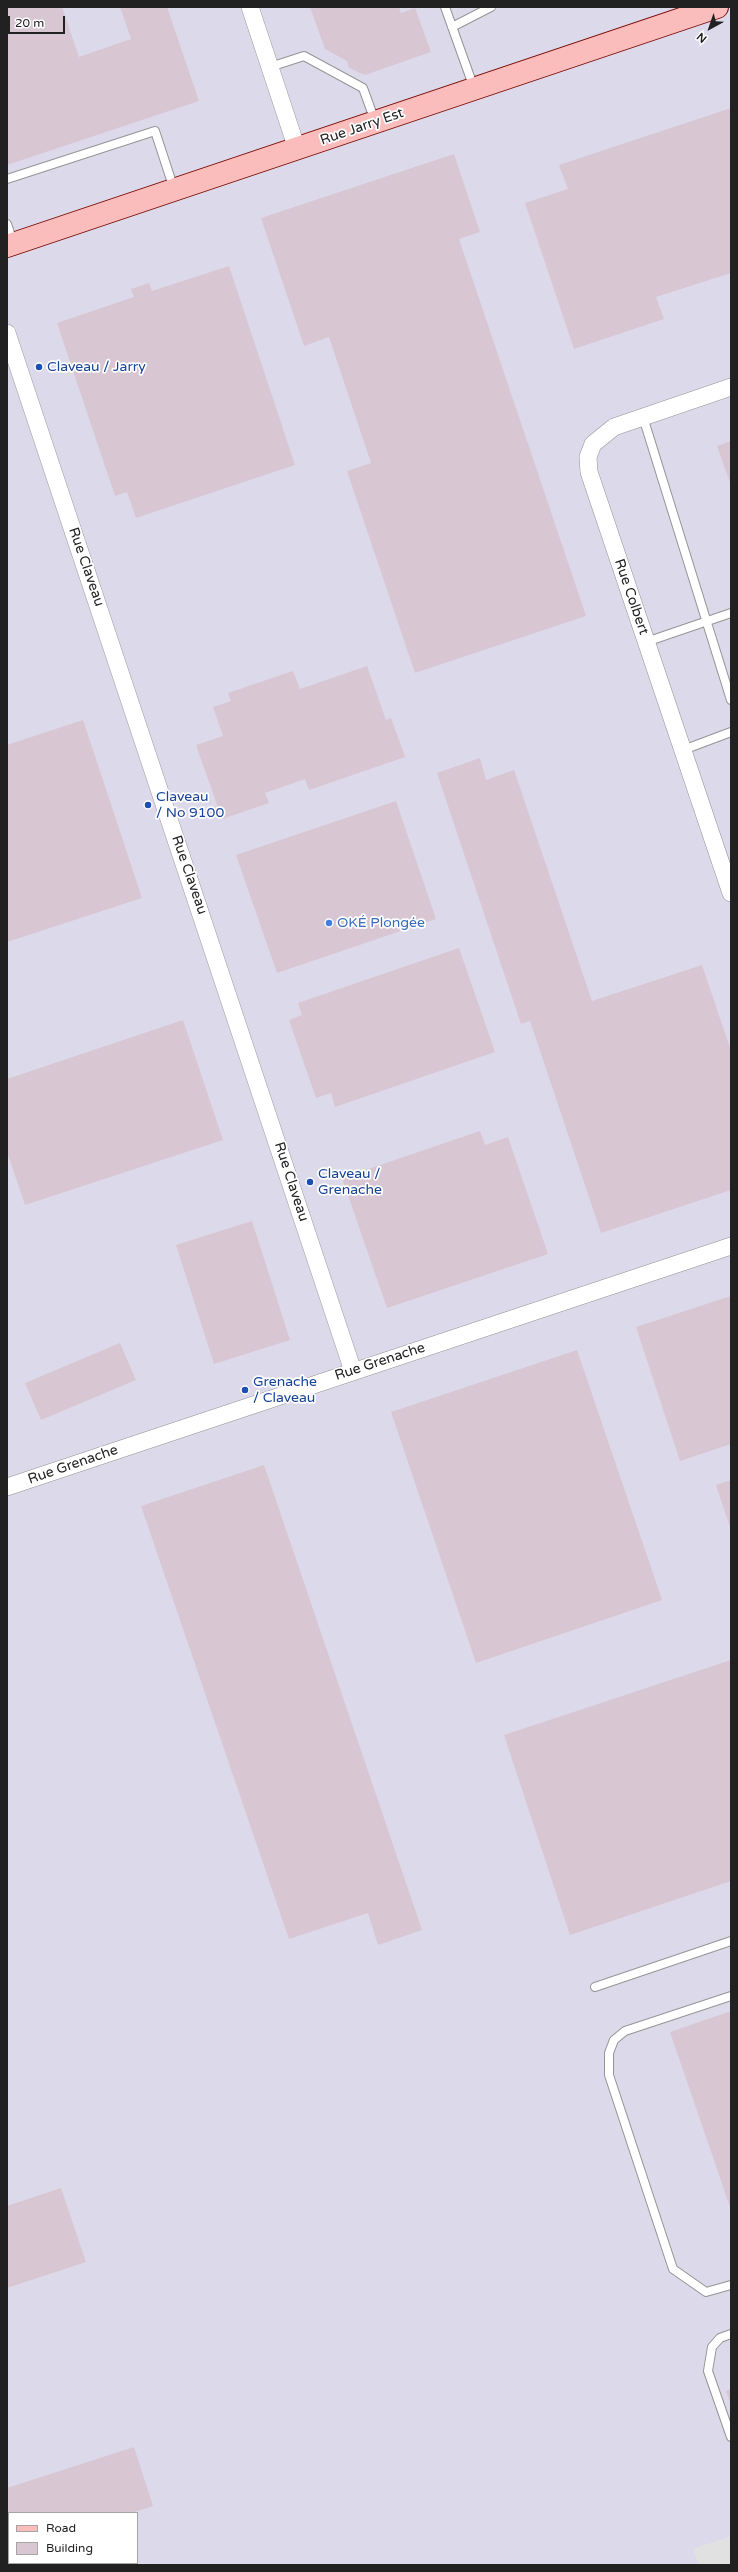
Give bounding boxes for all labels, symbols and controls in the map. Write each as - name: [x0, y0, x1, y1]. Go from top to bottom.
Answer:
- scale bar: [10, 8, 67, 34]
- north arrow: [690, 8, 730, 48]
- text: 20 m: [15, 16, 44, 30]
- text: N: [694, 30, 710, 45]
- street label: Rue Jarry Est: [318, 105, 406, 149]
- place label: Claveau / Jarry: [47, 359, 146, 375]
- marker: Claveau / Jarry: [34, 362, 44, 372]
- street label: Rue Claveau: [65, 525, 107, 609]
- street label: Rue Colbert: [610, 557, 652, 637]
- place label: Claveau / No 9100: [156, 789, 224, 822]
- marker: Claveau / No 9100: [143, 800, 153, 810]
- street label: Rue Claveau: [168, 833, 210, 917]
- place label: OKÉ Plongée: [337, 915, 425, 931]
- marker: OKÉ Plongée: [324, 918, 334, 928]
- street label: Rue Claveau: [270, 1140, 312, 1224]
- place label: Claveau / Grenache: [318, 1166, 382, 1198]
- marker: Claveau / Grenache: [305, 1177, 315, 1187]
- street label: Rue Grenache: [333, 1339, 427, 1385]
- place label: Grenache / Claveau: [253, 1374, 317, 1406]
- marker: Grenache / Claveau: [240, 1385, 250, 1395]
- street label: Rue Grenache: [26, 1442, 120, 1488]
- legend: [8, 2512, 138, 2564]
- text: Road: [46, 2521, 76, 2535]
- text: Building: [46, 2541, 93, 2555]

